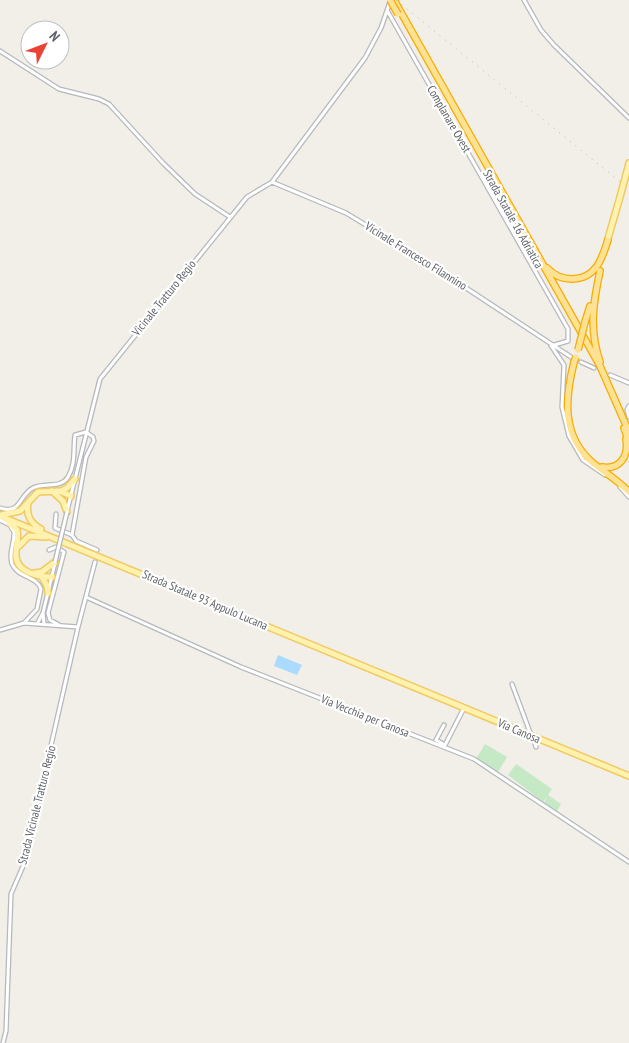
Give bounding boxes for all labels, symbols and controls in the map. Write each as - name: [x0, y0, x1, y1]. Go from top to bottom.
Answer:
- north arrow: [20, 20, 70, 70]
- text: N: [45, 27, 64, 45]
- street label: Complanare Ovest: [424, 82, 475, 156]
- street label: Strada Statale 16 Adriatica: [480, 167, 547, 271]
- street label: Vicinale Francesco Filannino: [362, 218, 470, 293]
- street label: Vicinale Tratturo Regio: [128, 257, 199, 340]
- street label: Strada Statale 93 Appulo Lucana: [140, 566, 270, 633]
- street label: Via Vecchia per Canosa: [318, 691, 412, 740]
- street label: Via Canosa: [495, 714, 543, 746]
- street label: Strada Vicinale Tratturo Regio: [14, 744, 59, 866]

